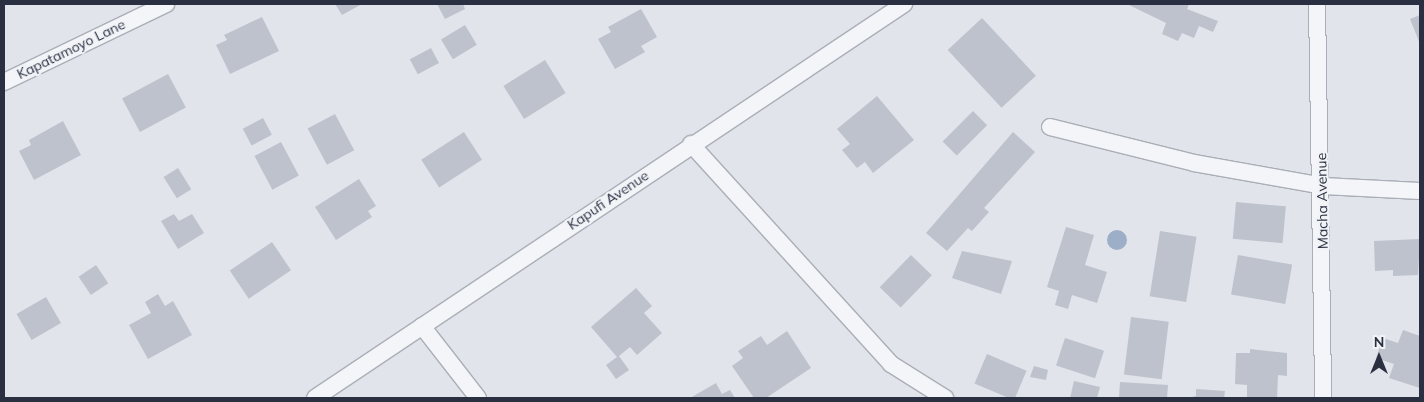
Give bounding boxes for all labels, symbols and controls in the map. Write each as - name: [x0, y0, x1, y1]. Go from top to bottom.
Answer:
- street label: Kapatamoyo Lane: [14, 16, 128, 82]
- street label: Macha Avenue: [1313, 153, 1331, 249]
- street label: Kapufi Avenue: [564, 167, 652, 233]
- north arrow: [1354, 332, 1404, 382]
- text: N: [1374, 333, 1384, 351]

